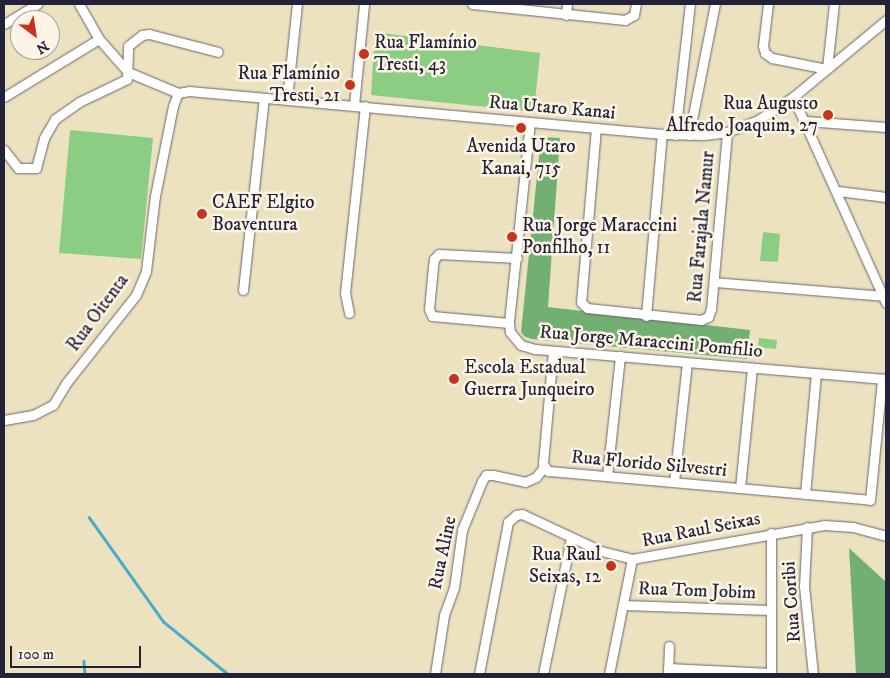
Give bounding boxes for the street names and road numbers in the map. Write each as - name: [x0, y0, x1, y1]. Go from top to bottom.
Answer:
- street label: Rua Utaro Kanai: [488, 91, 616, 125]
- street label: Rua Farajala Namur: [684, 150, 720, 304]
- street label: Rua Oitenta: [62, 270, 134, 356]
- street label: Rua Jorge Maraccini Pomfilio: [538, 321, 764, 363]
- street label: Rua Florido Silvestri: [570, 446, 728, 482]
- street label: Rua Raul Seixas: [640, 507, 762, 553]
- street label: Rua Aline: [424, 514, 462, 592]
- street label: Rua Coribi: [778, 561, 806, 643]
- street label: Rua Tom Jobim: [637, 578, 757, 604]

